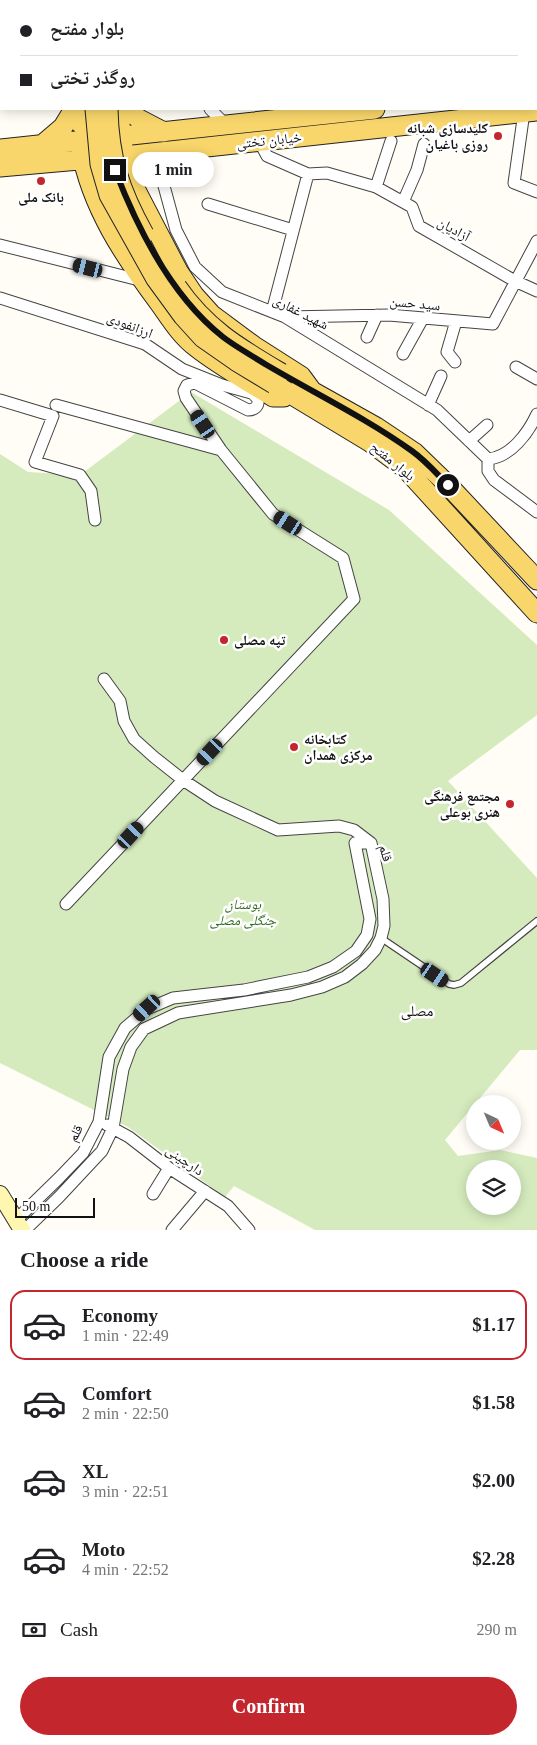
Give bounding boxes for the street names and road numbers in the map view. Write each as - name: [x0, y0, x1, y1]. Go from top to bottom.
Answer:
- street label: خیابان تختی: [236, 130, 303, 152]
- street label: آزادیان: [435, 215, 473, 245]
- street label: شهید غفاری: [270, 292, 331, 334]
- street label: سید حسن: [389, 294, 441, 314]
- street label: ارزانفودی: [104, 310, 155, 342]
- street label: بلوار مفتح: [366, 439, 418, 485]
- street label: قلم: [374, 843, 395, 864]
- street label: قلم: [65, 1122, 88, 1145]
- street label: دارچینی: [163, 1142, 206, 1180]

